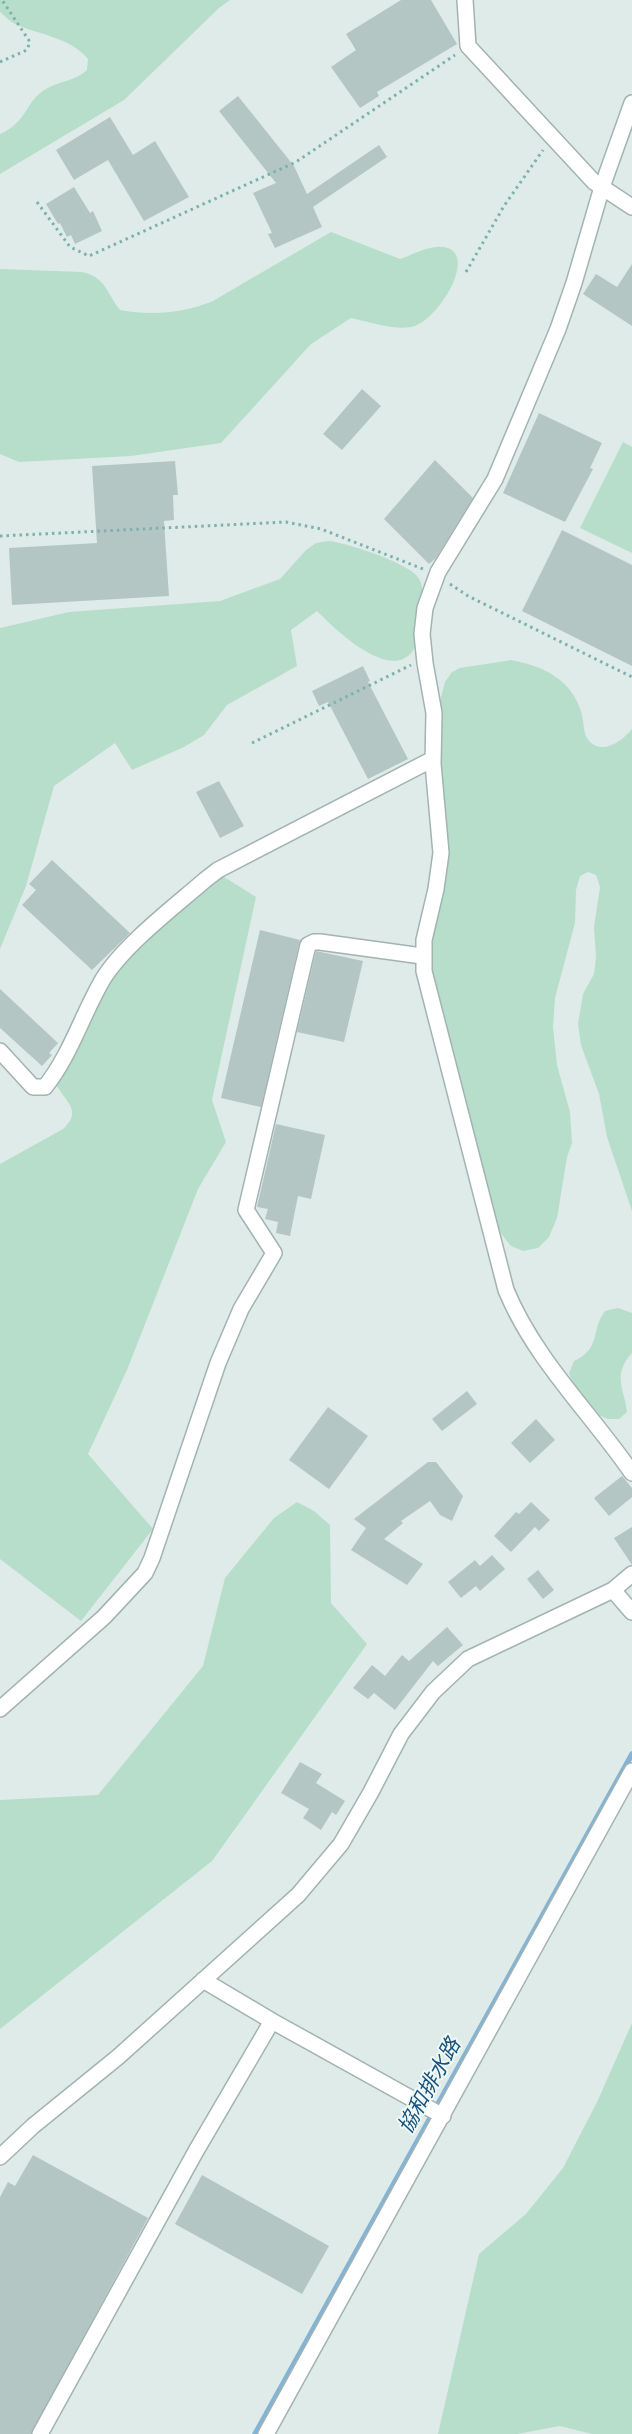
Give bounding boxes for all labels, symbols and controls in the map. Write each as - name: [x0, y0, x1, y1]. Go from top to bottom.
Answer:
- water label: 協和排水路: [394, 2033, 465, 2137]

